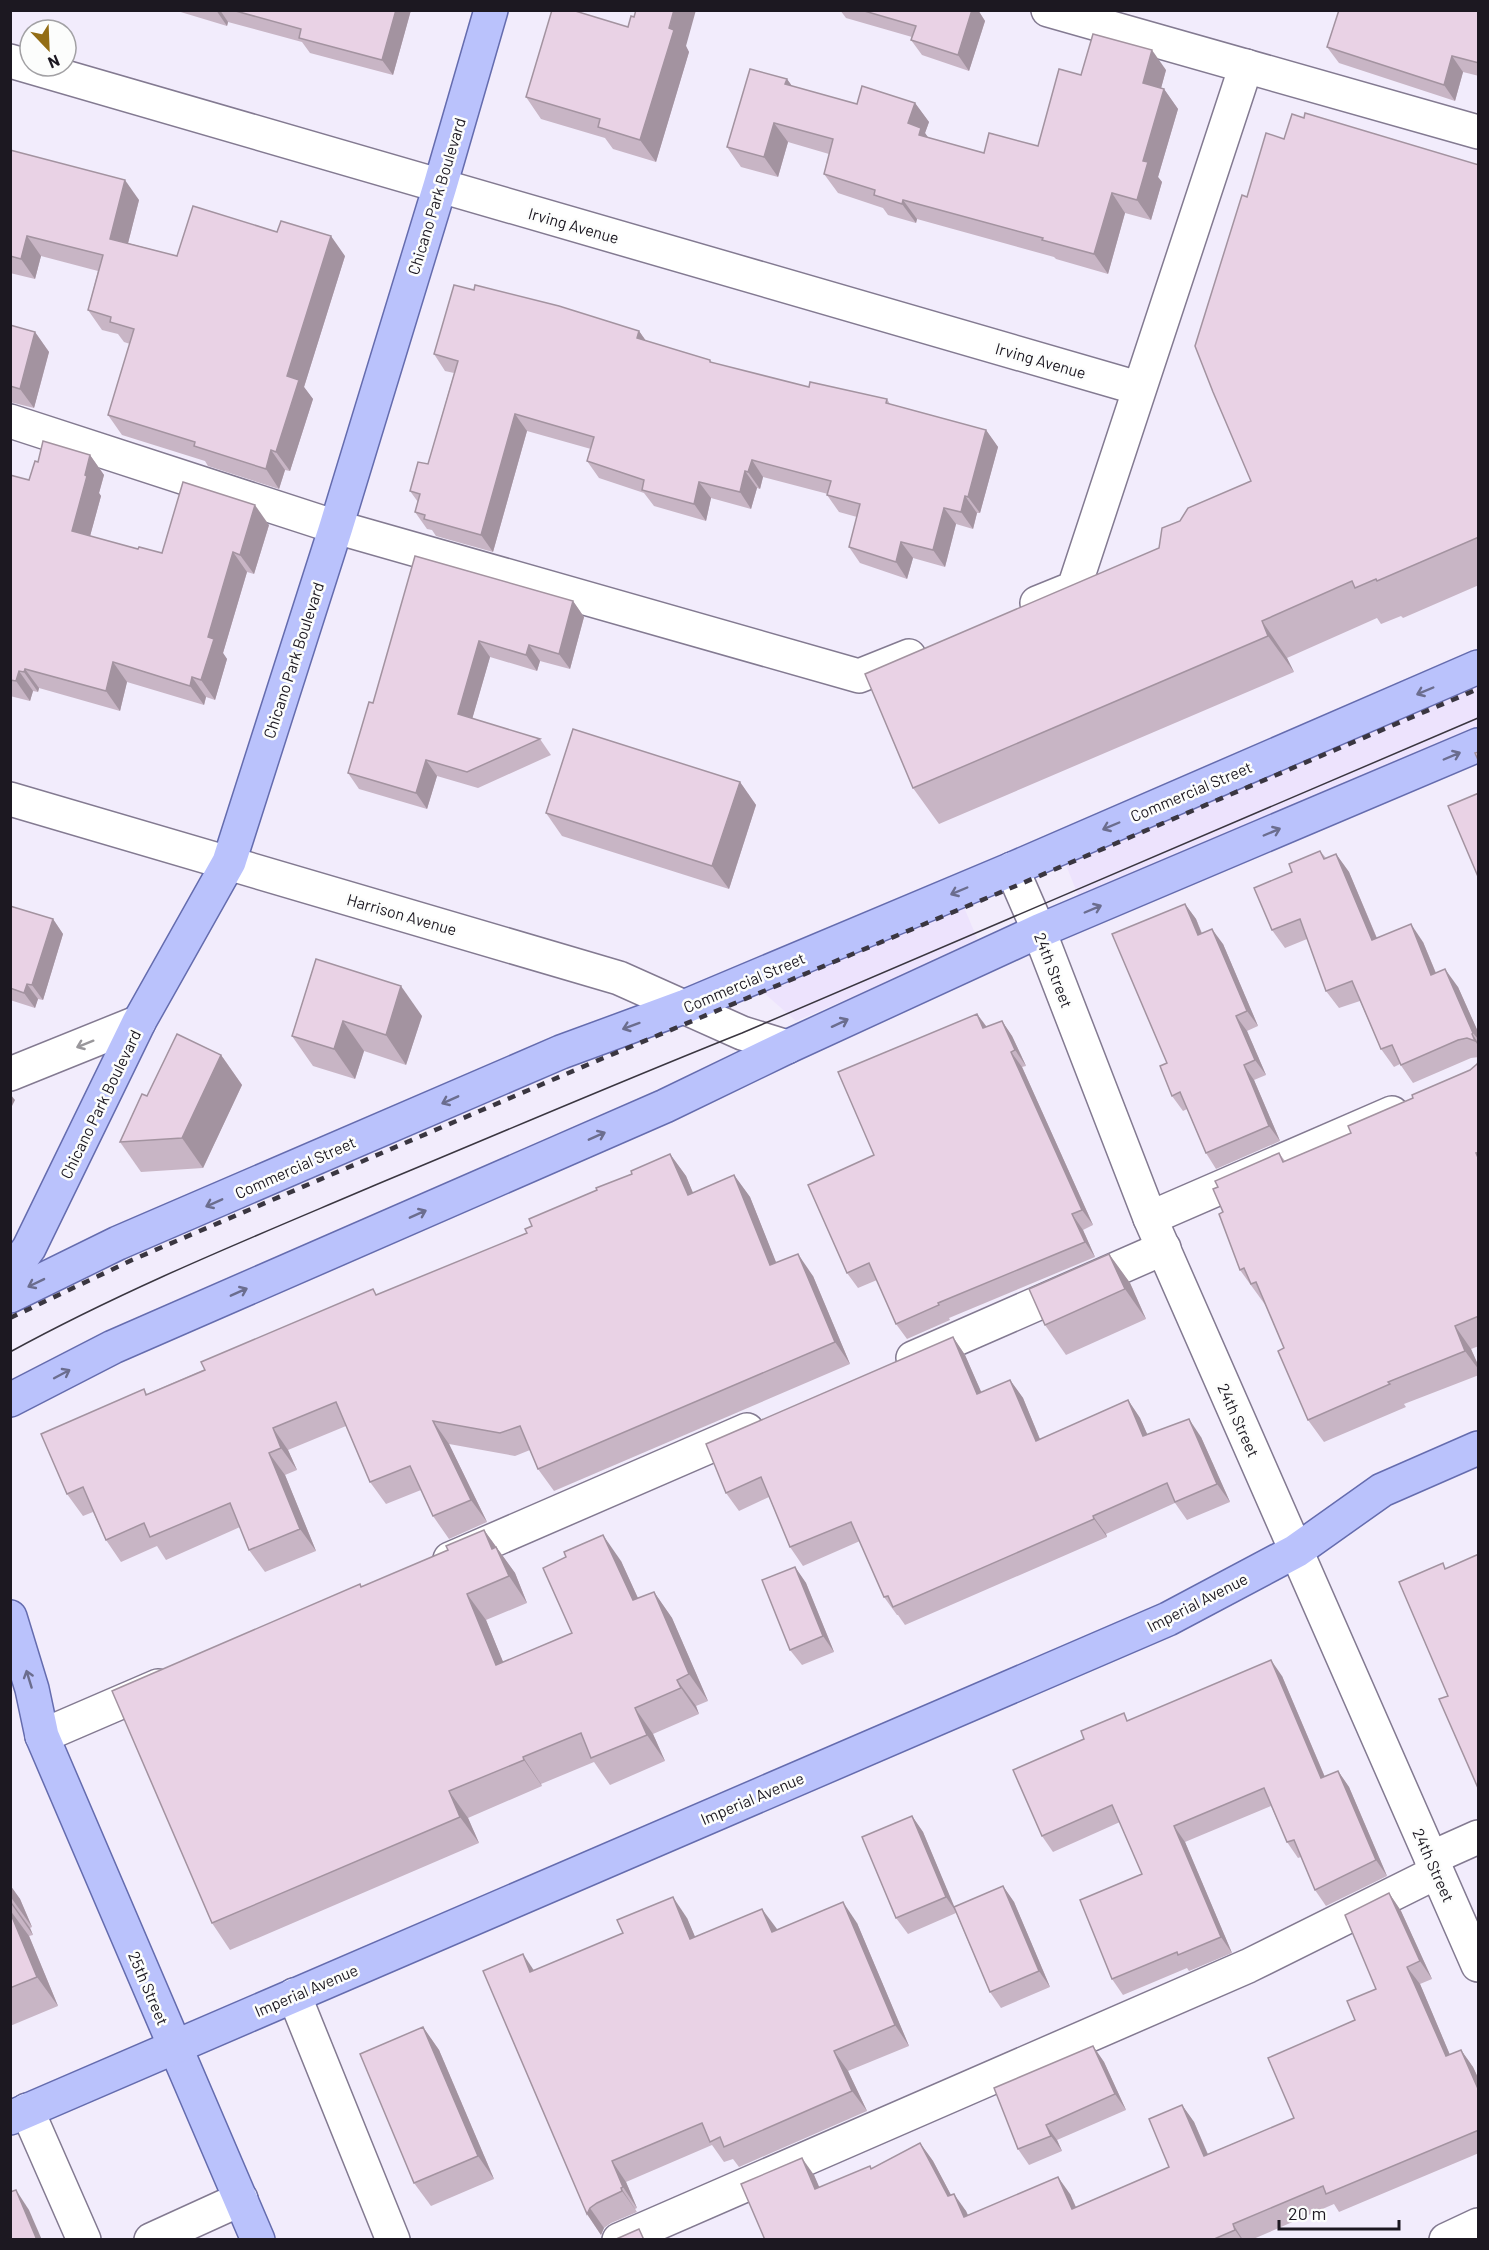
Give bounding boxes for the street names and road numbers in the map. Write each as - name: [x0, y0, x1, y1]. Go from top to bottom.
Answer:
- street label: Chicano Park Boulevard: [403, 115, 469, 277]
- street label: Irving Avenue: [527, 203, 621, 247]
- street label: Irving Avenue: [994, 338, 1088, 382]
- street label: Chicano Park Boulevard: [259, 579, 327, 741]
- street label: Commercial Street: [1127, 757, 1255, 825]
- street label: Harrison Avenue: [345, 889, 459, 939]
- street label: 24th Street: [1031, 930, 1077, 1010]
- street label: Commercial Street: [680, 948, 808, 1016]
- street label: Chicano Park Boulevard: [56, 1026, 144, 1182]
- street label: Commercial Street: [232, 1132, 358, 1202]
- street label: 24th Street: [1214, 1380, 1264, 1460]
- street label: Imperial Avenue: [1143, 1568, 1251, 1636]
- street label: Imperial Avenue: [697, 1768, 807, 1828]
- street label: 24th Street: [1409, 1825, 1459, 1905]
- street label: 25th Street: [125, 1948, 173, 2028]
- street label: Imperial Avenue: [251, 1960, 361, 2020]

